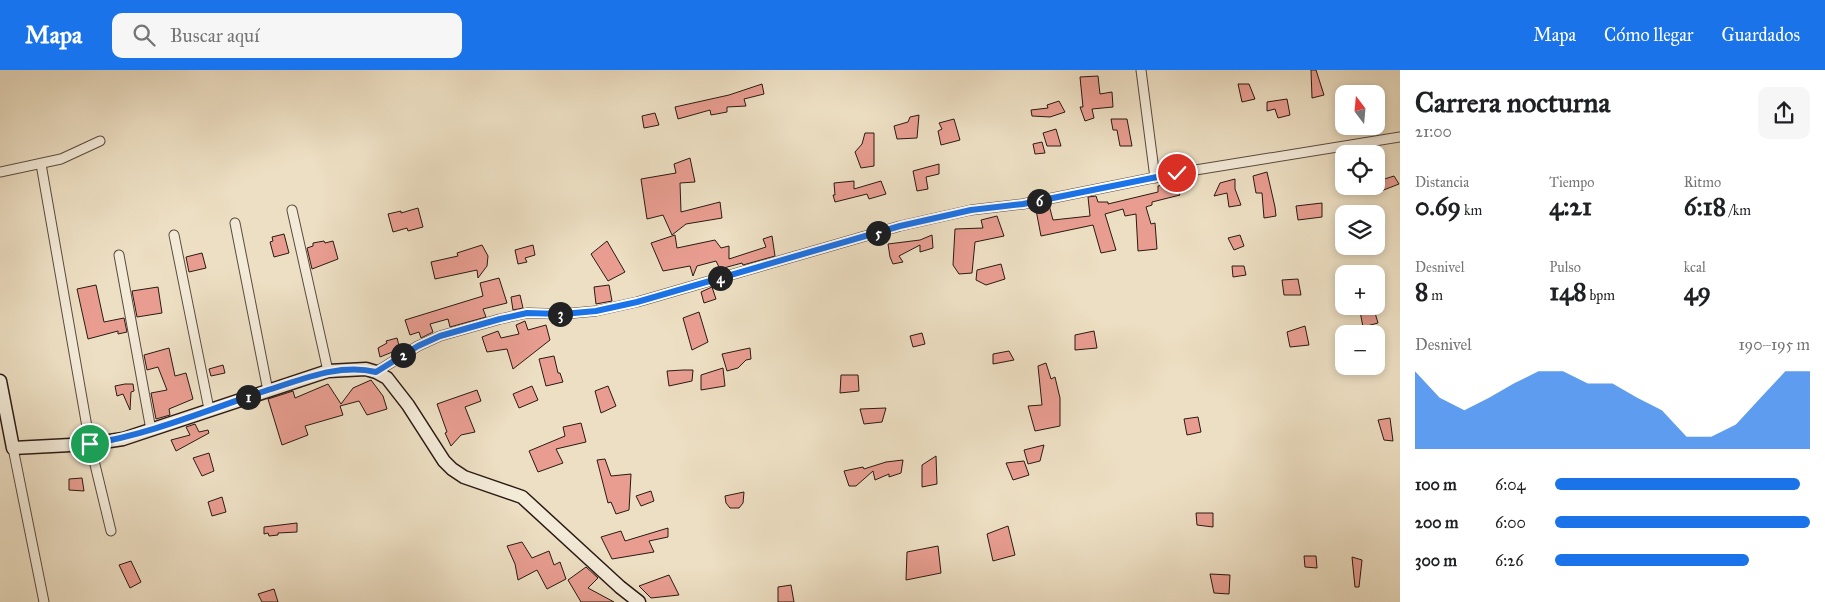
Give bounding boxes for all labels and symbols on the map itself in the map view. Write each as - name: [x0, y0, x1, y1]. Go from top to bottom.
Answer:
- north arrow: [1335, 85, 1385, 135]
- pin: [1156, 152, 1198, 194]
- pin: 6: [1026, 188, 1052, 214]
- pin: 5: [866, 220, 890, 246]
- pin: 4: [708, 266, 732, 290]
- pin: 3: [548, 302, 572, 326]
- pin: 2: [390, 342, 416, 368]
- pin: 1: [236, 384, 260, 410]
- pin: [69, 423, 111, 465]

